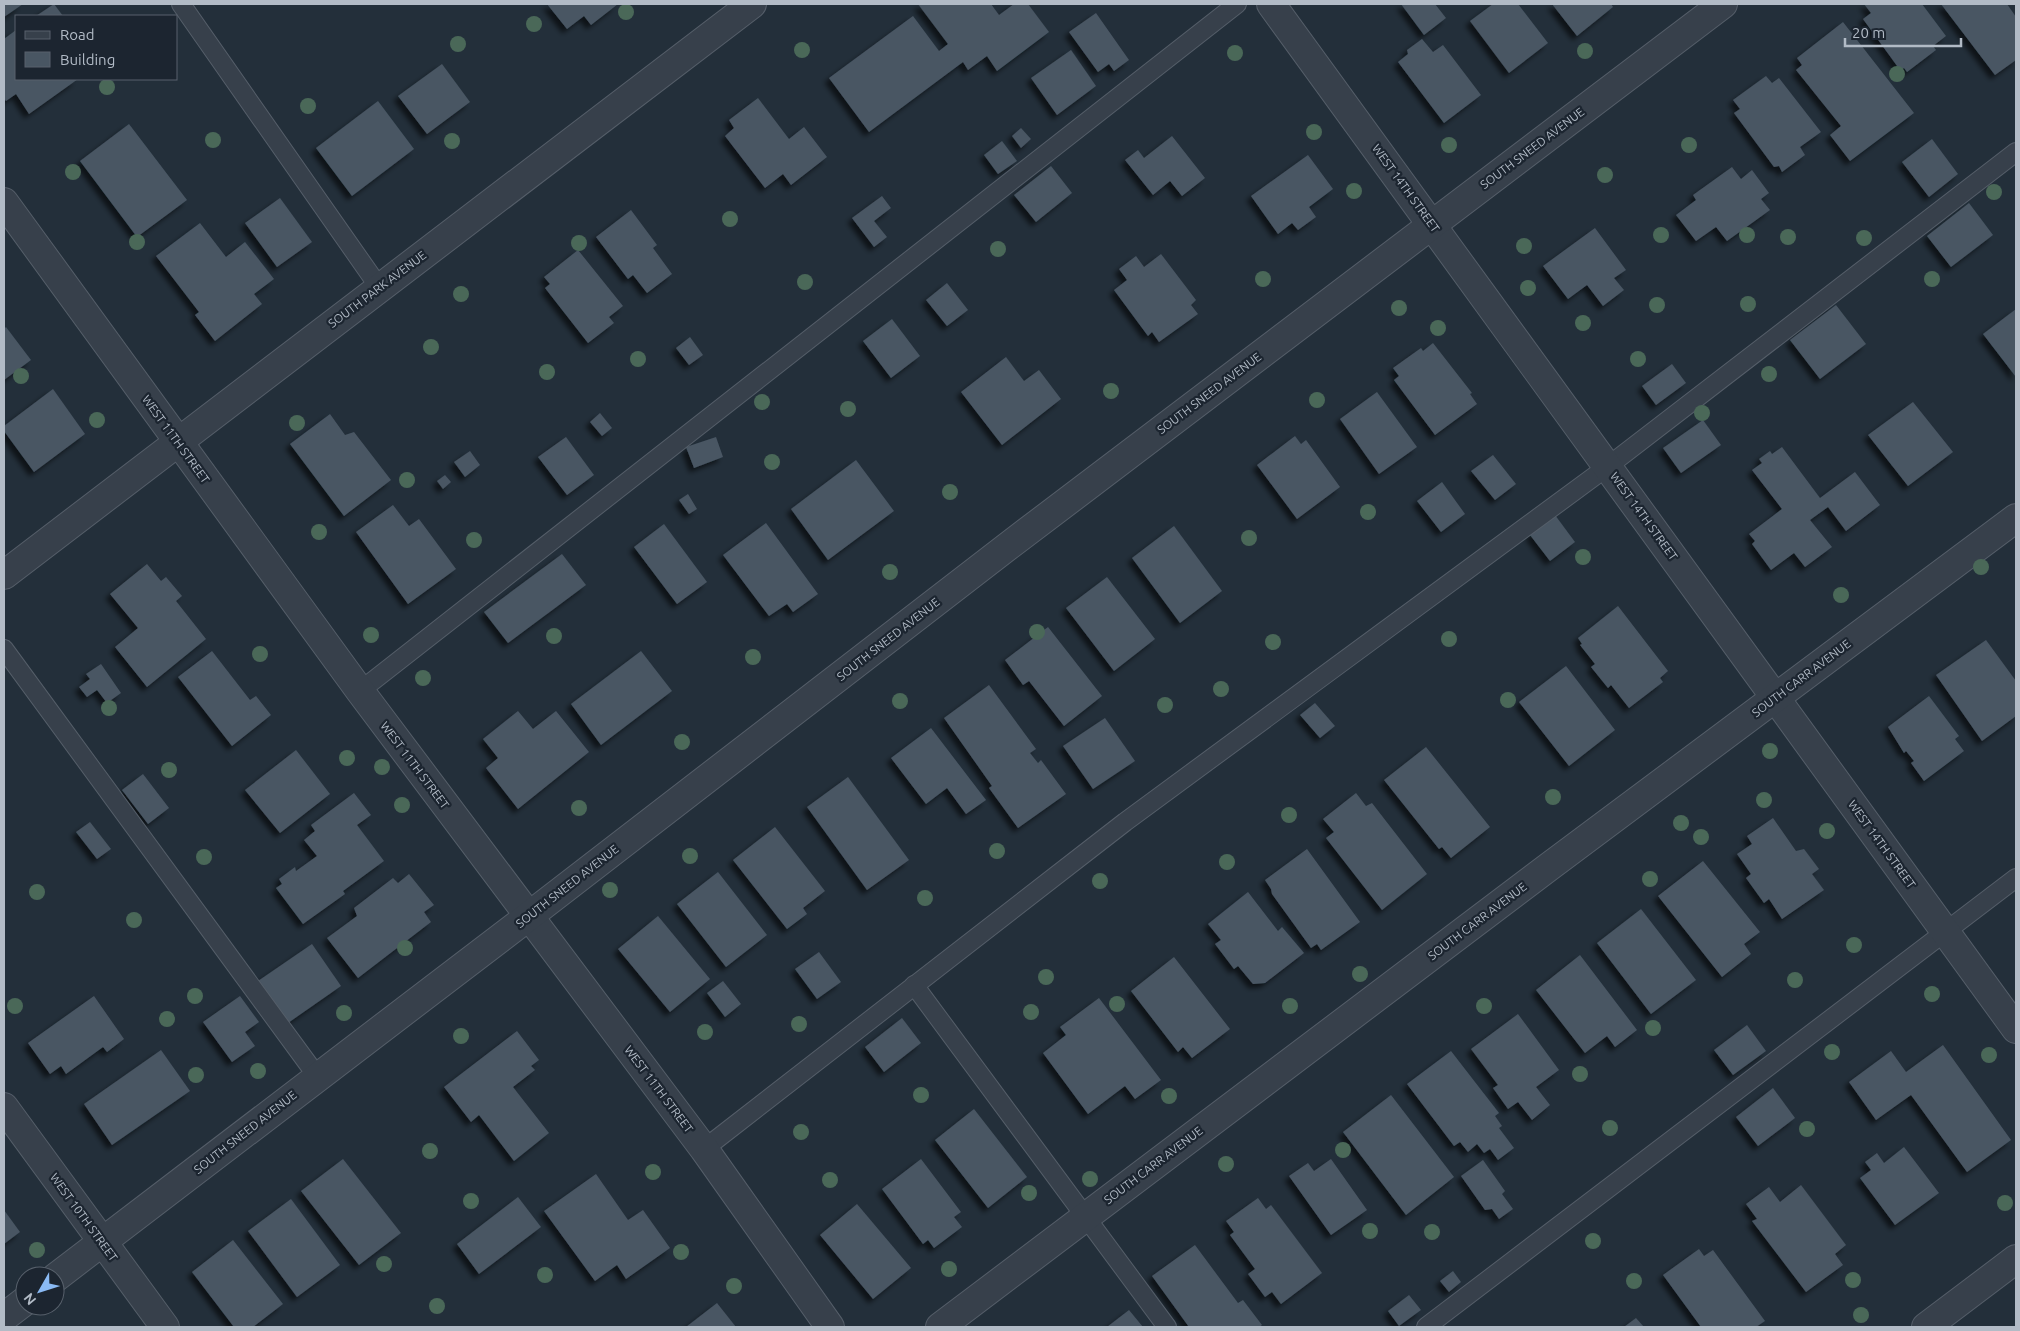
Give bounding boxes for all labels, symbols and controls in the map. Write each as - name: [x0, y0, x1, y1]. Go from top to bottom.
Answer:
- legend: [15, 15, 178, 80]
- scale bar: [1845, 15, 1961, 47]
- text: 20 m: [1852, 24, 1885, 41]
- text: Road: [60, 26, 95, 43]
- text: Building: [60, 51, 115, 68]
- street label: SOUTH SNEED AVENUE: [1478, 105, 1586, 191]
- street label: WEST 14TH STREET: [1370, 142, 1442, 235]
- street label: SOUTH PARK AVENUE: [326, 248, 428, 330]
- street label: SOUTH SNEED AVENUE: [1155, 350, 1263, 436]
- street label: WEST 11TH STREET: [140, 393, 212, 486]
- street label: WEST 14TH STREET: [1608, 470, 1680, 563]
- street label: SOUTH SNEED AVENUE: [834, 595, 942, 683]
- street label: SOUTH CARR AVENUE: [1749, 637, 1853, 719]
- street label: WEST 11TH STREET: [378, 719, 452, 811]
- street label: WEST 14TH STREET: [1846, 798, 1918, 891]
- street label: SOUTH SNEED AVENUE: [513, 842, 621, 930]
- street label: SOUTH CARR AVENUE: [1425, 880, 1529, 962]
- street label: WEST 11TH STREET: [622, 1043, 696, 1135]
- street label: SOUTH SNEED AVENUE: [191, 1088, 299, 1176]
- street label: SOUTH CARR AVENUE: [1101, 1124, 1205, 1206]
- street label: WEST 10TH STREET: [48, 1171, 120, 1264]
- north arrow: [15, 1266, 65, 1316]
- text: N: [20, 1290, 39, 1308]

